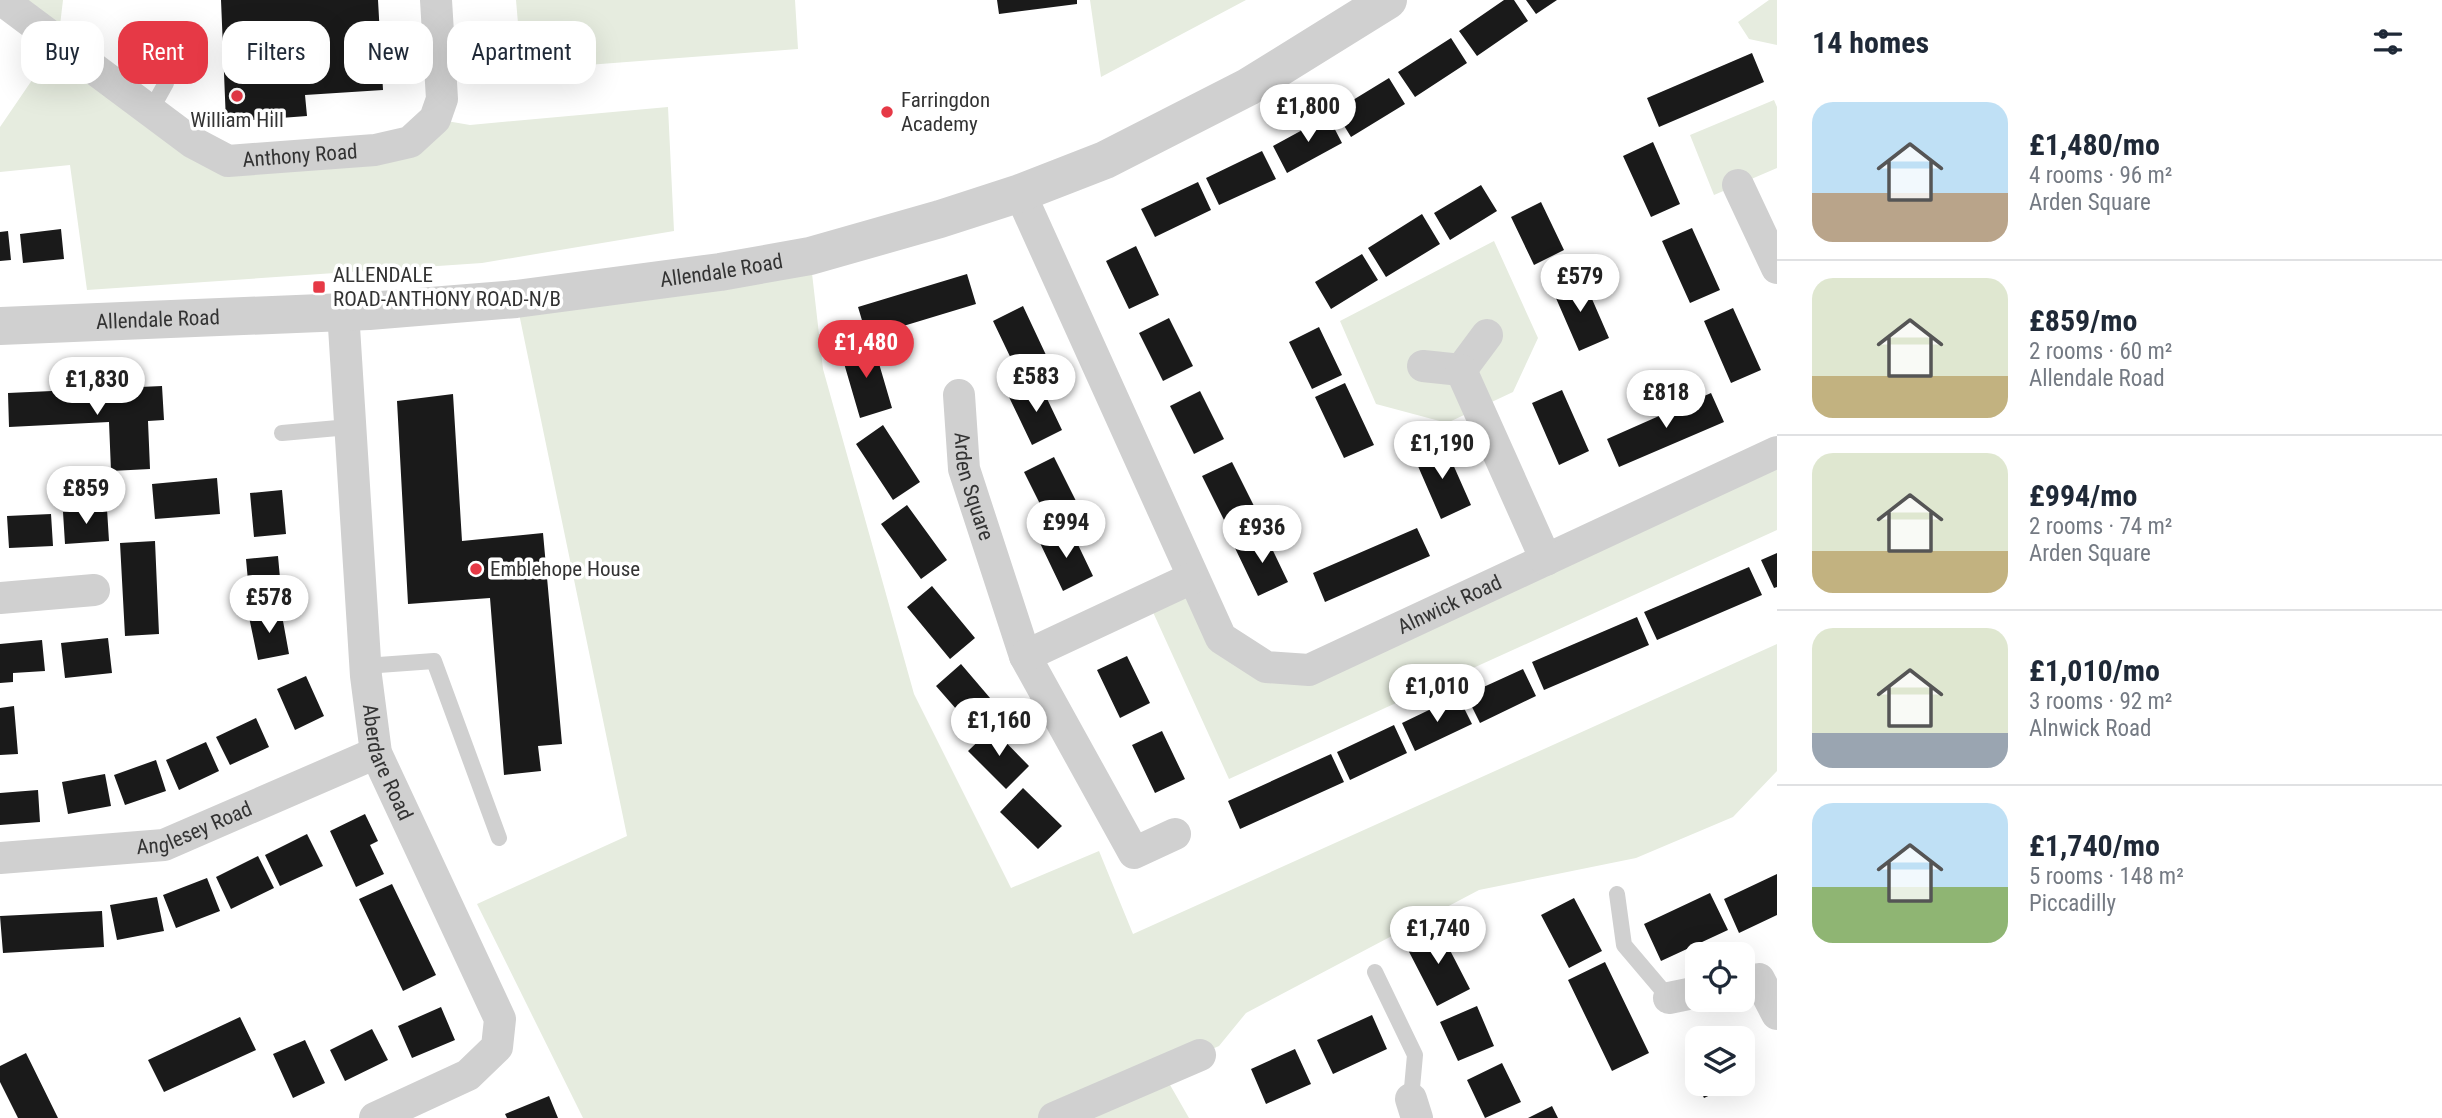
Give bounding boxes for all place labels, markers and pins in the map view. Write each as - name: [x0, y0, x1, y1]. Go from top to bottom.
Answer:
- pin: £1,800: [1251, 85, 1365, 144]
- marker: William Hill: [229, 88, 245, 104]
- place label: Farringdon Academy: [901, 88, 990, 136]
- marker: Farringdon Academy: [879, 104, 895, 120]
- place label: William Hill: [190, 108, 284, 132]
- pin: £579: [1539, 254, 1621, 314]
- place label: ALLENDALE ROAD-ANTHONY ROAD-N/B: [333, 263, 561, 311]
- marker: ALLENDALE ROAD-ANTHONY ROAD-N/B: [311, 279, 327, 295]
- pin: £1,480: [809, 320, 923, 380]
- pin: £583: [995, 354, 1077, 414]
- pin: £1,830: [40, 358, 154, 417]
- pin: £818: [1625, 370, 1707, 430]
- pin: £1,190: [1385, 421, 1499, 481]
- pin: £859: [45, 466, 127, 526]
- pin: £994: [1025, 500, 1107, 560]
- pin: £936: [1221, 505, 1303, 565]
- place label: Emblehope House: [490, 557, 640, 581]
- marker: Emblehope House: [468, 561, 484, 577]
- pin: £578: [228, 576, 310, 635]
- pin: £1,010: [1380, 664, 1494, 724]
- pin: £1,160: [942, 698, 1056, 758]
- pin: £1,740: [1381, 906, 1495, 966]

